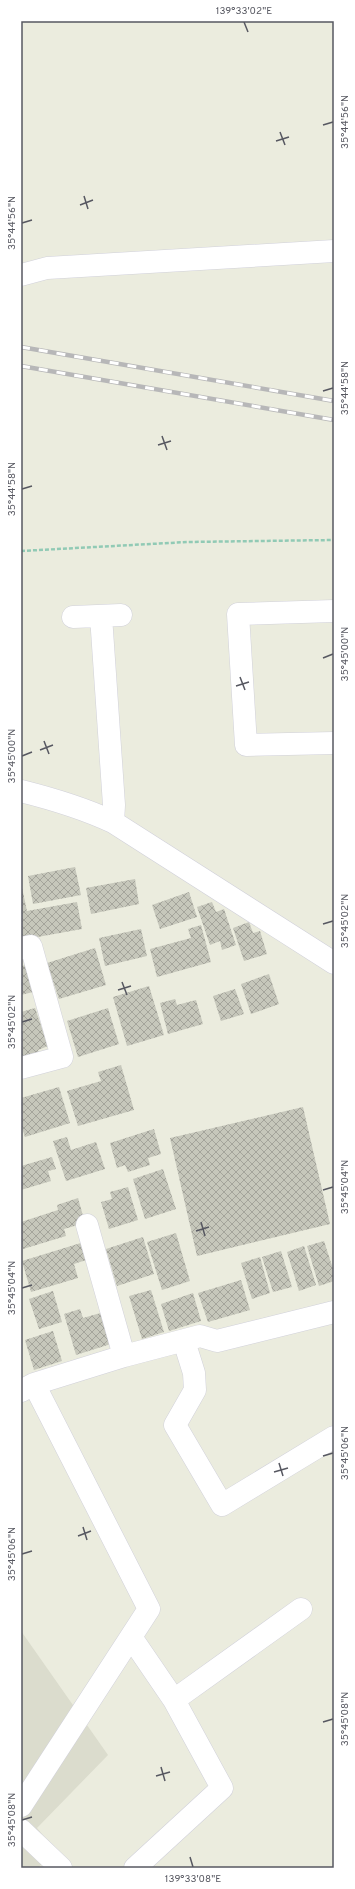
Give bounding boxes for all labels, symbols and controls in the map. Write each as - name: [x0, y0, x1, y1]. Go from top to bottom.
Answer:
- text: 139°33'02"E: [216, 5, 272, 18]
- text: 35°44'56"N: [339, 95, 352, 149]
- text: 35°44'56"N: [6, 196, 19, 250]
- text: 35°44'58"N: [339, 361, 352, 415]
- text: 35°44'58"N: [6, 462, 19, 516]
- text: 35°45'00"N: [339, 627, 352, 681]
- text: 35°45'00"N: [6, 729, 19, 783]
- text: 35°45'02"N: [339, 894, 352, 948]
- text: 35°45'02"N: [6, 995, 19, 1049]
- text: 35°45'04"N: [339, 1160, 352, 1214]
- text: 35°45'04"N: [6, 1261, 19, 1315]
- text: 35°45'06"N: [339, 1426, 352, 1480]
- text: 35°45'06"N: [6, 1527, 19, 1581]
- text: 35°45'08"N: [339, 1692, 352, 1746]
- text: 35°45'08"N: [6, 1793, 19, 1847]
- text: 139°33'08"E: [165, 1873, 221, 1886]

